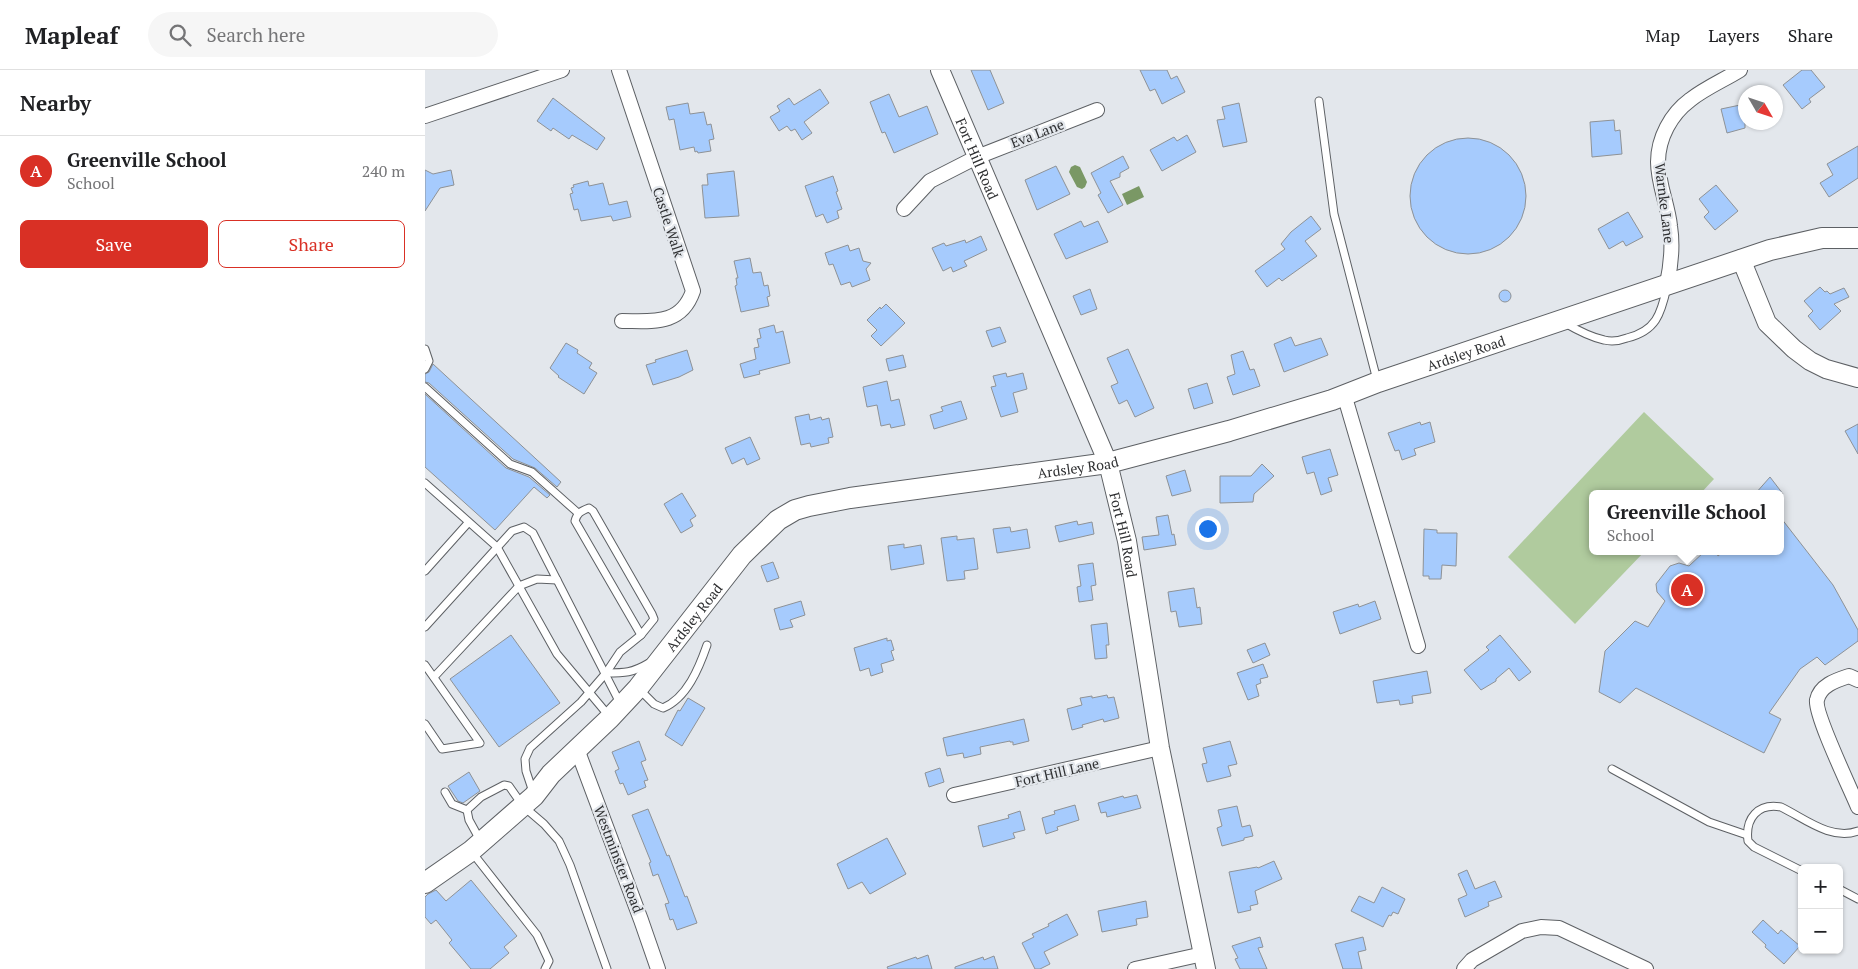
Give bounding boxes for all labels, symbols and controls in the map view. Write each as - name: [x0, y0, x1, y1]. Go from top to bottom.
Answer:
- search box: [148, 12, 498, 57]
- text: Mapleaf: [25, 19, 118, 51]
- icon: search: [166, 21, 194, 49]
- text: Search here: [206, 22, 305, 47]
- text: Map: [1645, 23, 1680, 47]
- text: Layers: [1708, 23, 1760, 47]
- text: Share: [1788, 23, 1833, 47]
- north arrow: [1738, 85, 1783, 130]
- text: Nearby: [20, 89, 91, 117]
- street label: Eva Lane: [1008, 114, 1066, 152]
- street label: Fort Hill Road: [952, 115, 1004, 202]
- text: Greenville School: [67, 147, 227, 172]
- text: A: [30, 160, 42, 182]
- text: 240 m: [362, 160, 405, 182]
- street label: Warnke Lane: [1651, 162, 1679, 244]
- text: School: [67, 172, 115, 194]
- street label: Castle Walk: [649, 184, 690, 260]
- button: Save: [20, 220, 208, 268]
- button: Share: [218, 220, 405, 268]
- street label: Ardsley Road: [1424, 330, 1508, 374]
- street label: Ardsley Road: [1036, 451, 1121, 482]
- street label: Fort Hill Road: [1106, 490, 1142, 579]
- popup: [1589, 490, 1784, 555]
- text: Greenville School: [1607, 499, 1766, 524]
- your location: [1195, 516, 1221, 542]
- text: School: [1607, 524, 1655, 546]
- pin: A: [1671, 571, 1703, 609]
- street label: Ardsley Road: [661, 579, 726, 655]
- street label: Fort Hill Lane: [1013, 753, 1101, 791]
- street label: Westminster Road: [590, 803, 648, 916]
- map controls: [1798, 864, 1843, 954]
- button: +: [1798, 864, 1843, 909]
- button: −: [1798, 909, 1843, 954]

